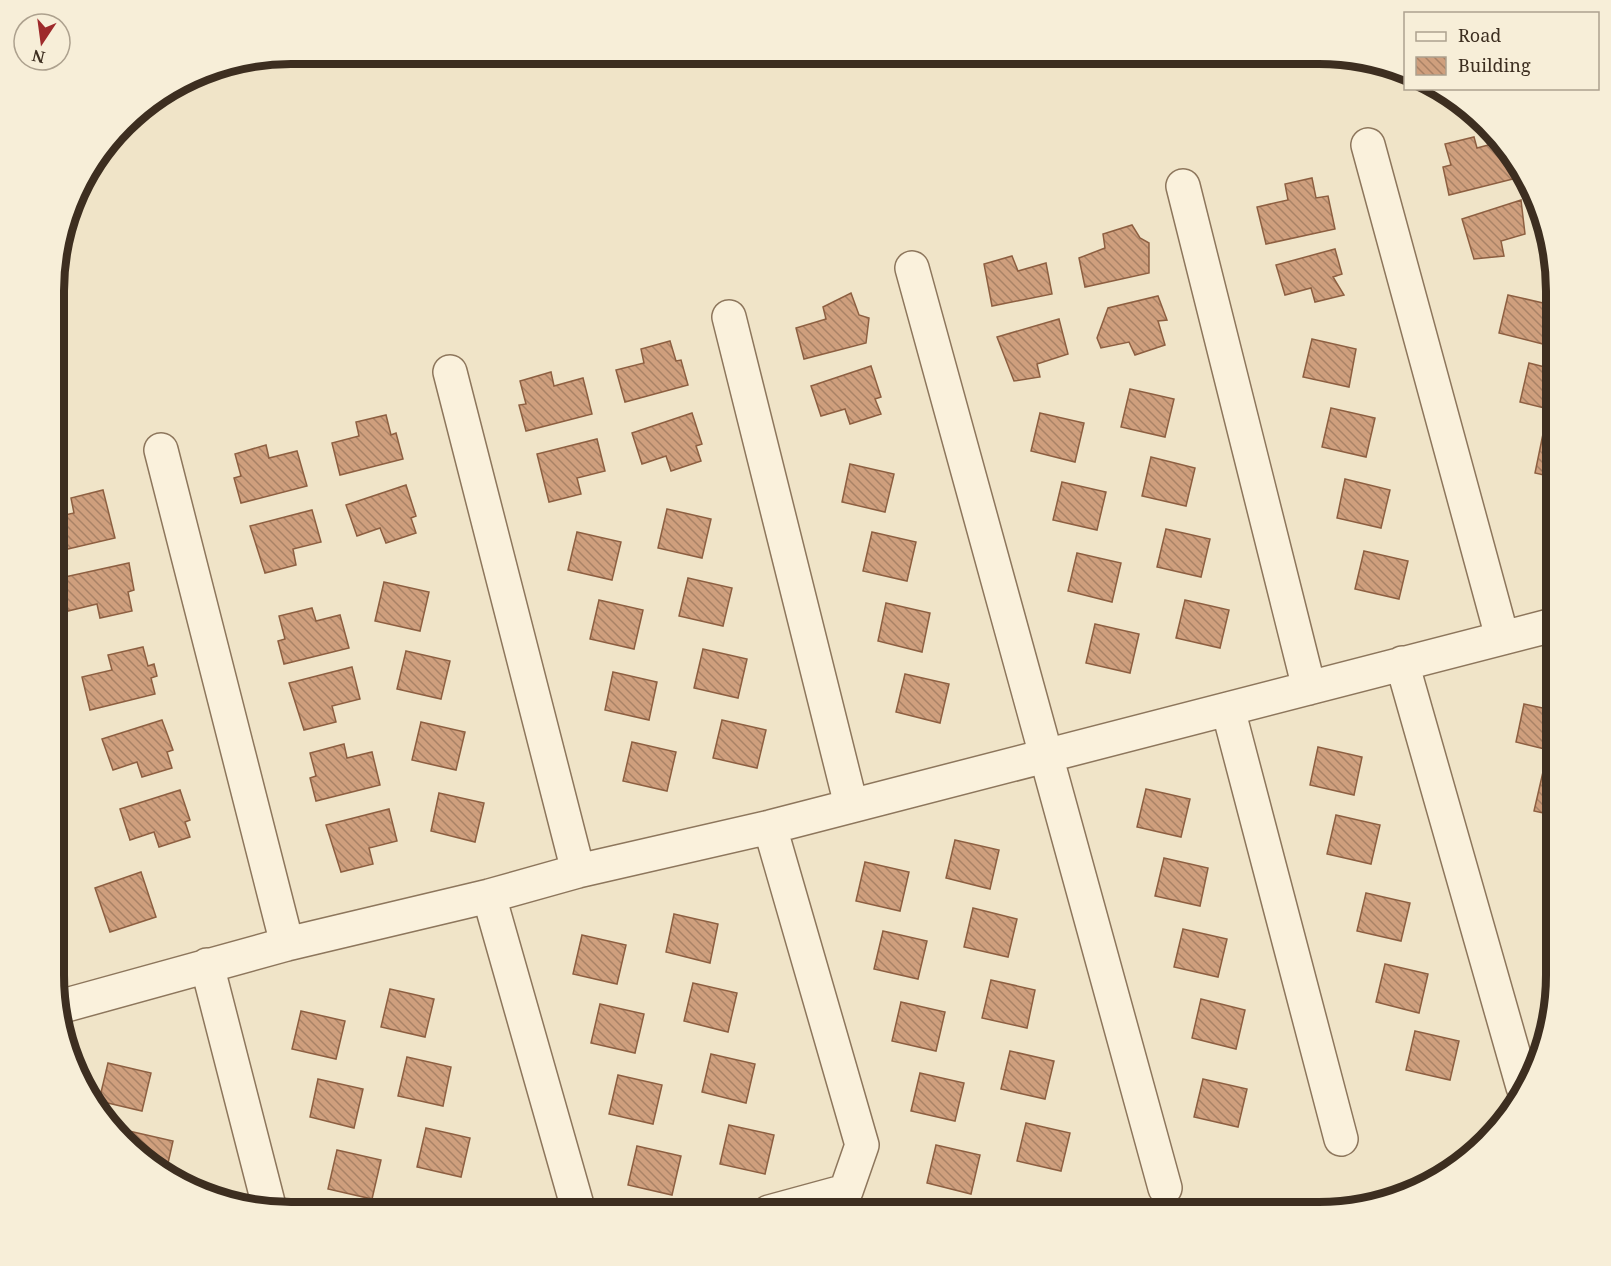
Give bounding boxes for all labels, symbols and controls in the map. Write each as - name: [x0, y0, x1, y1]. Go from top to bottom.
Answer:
- north arrow: [12, 12, 72, 72]
- legend: [1404, 12, 1599, 90]
- text: Road: [1458, 23, 1501, 47]
- text: N: [30, 44, 47, 69]
- text: Building: [1458, 53, 1531, 77]

